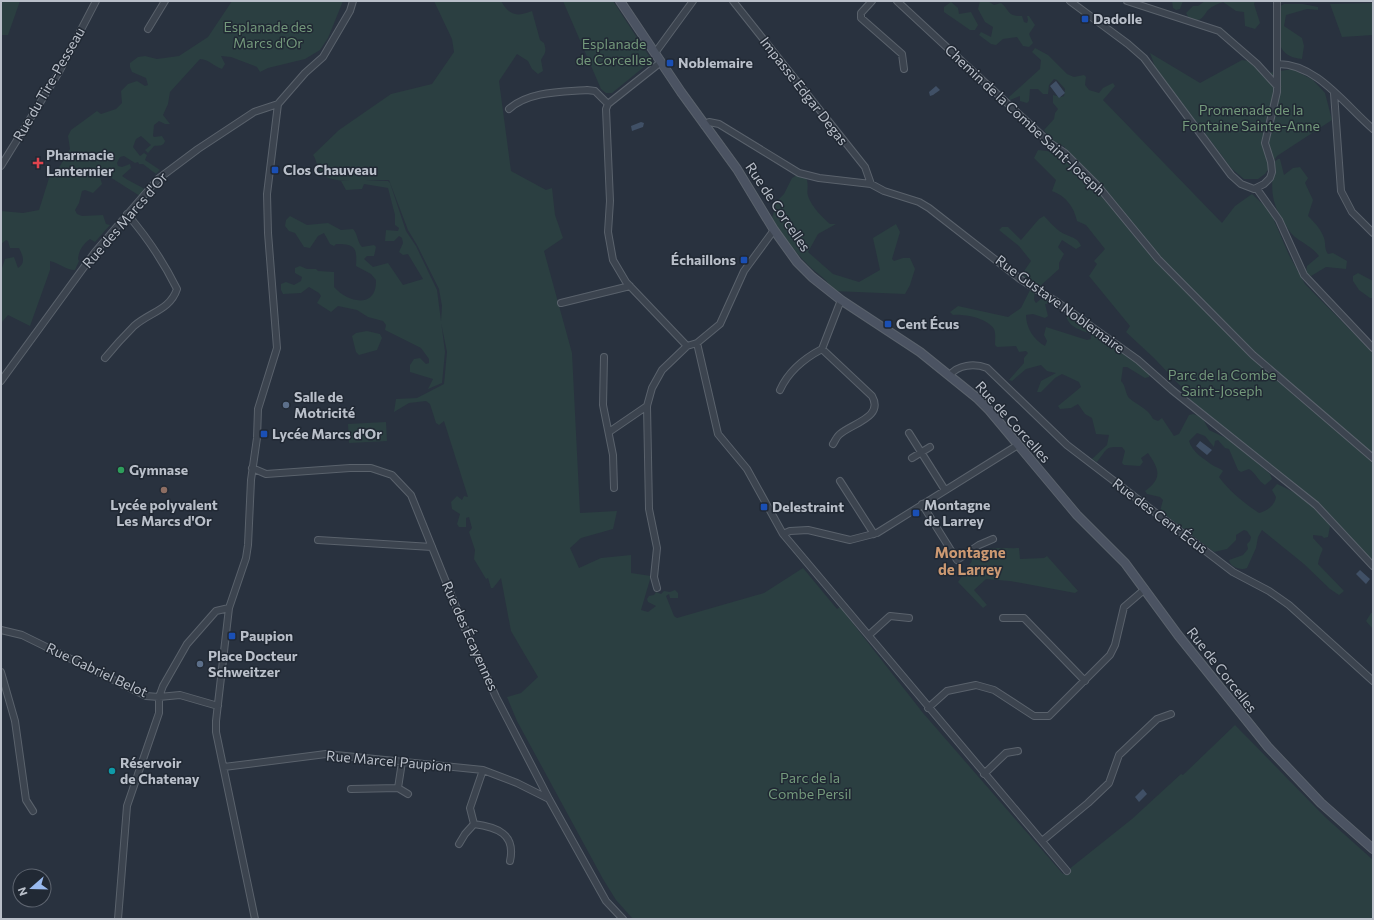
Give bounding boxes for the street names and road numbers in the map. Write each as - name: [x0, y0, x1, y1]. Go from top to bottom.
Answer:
- street label: Rue du Tire-Pesseau: [9, 24, 88, 144]
- street label: Impasse Edgar Degas: [757, 33, 852, 148]
- street label: Chemin de la Combe Saint-Joseph: [942, 41, 1109, 198]
- street label: Rue de Corcelles: [742, 159, 814, 255]
- street label: Rue des Marcs d'Or: [78, 168, 171, 271]
- street label: Rue Gustave Noblemaire: [992, 251, 1128, 356]
- street label: Rue de Corcelles: [972, 377, 1054, 466]
- street label: Rue des Cent Écus: [1109, 474, 1211, 557]
- street label: Rue des Écayennes: [439, 578, 502, 693]
- street label: Rue de Corcelles: [1184, 624, 1261, 716]
- street label: Rue Gabriel Belot: [44, 639, 151, 701]
- street label: Rue Marcel Paupion: [326, 747, 452, 774]

